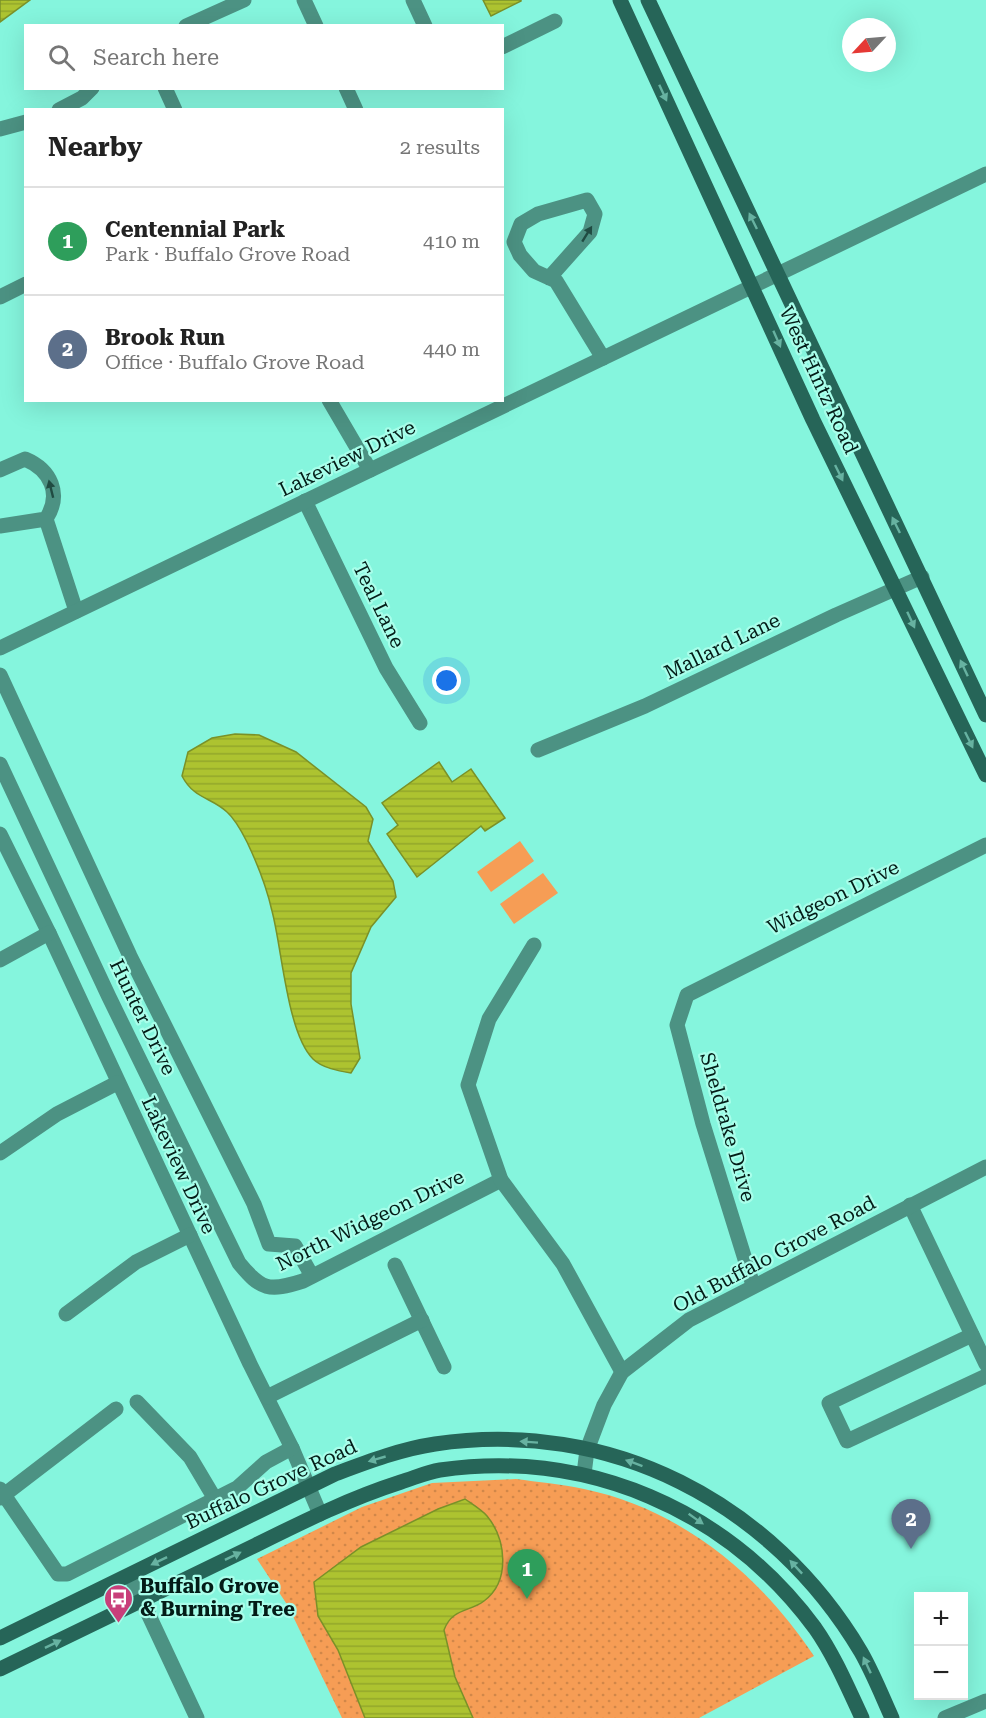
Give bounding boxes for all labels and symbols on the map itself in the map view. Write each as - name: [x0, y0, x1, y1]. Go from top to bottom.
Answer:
- north arrow: [842, 18, 896, 72]
- one-way arrow: [659, 85, 668, 102]
- one-way arrow: [748, 213, 757, 230]
- one-way arrow: [581, 226, 592, 242]
- street label: West Hintz Road: [774, 303, 864, 458]
- one-way arrow: [772, 331, 781, 348]
- street label: Lakeview Drive: [275, 415, 419, 501]
- one-way arrow: [834, 464, 844, 481]
- one-way arrow: [46, 480, 56, 498]
- one-way arrow: [892, 516, 901, 533]
- street label: Teal Lane: [348, 558, 410, 652]
- street label: Mallard Lane: [660, 608, 784, 684]
- one-way arrow: [906, 612, 915, 629]
- one-way arrow: [959, 658, 969, 676]
- your location: [432, 666, 461, 695]
- one-way arrow: [963, 731, 973, 749]
- street label: Widgeon Drive: [763, 855, 903, 939]
- street label: Hunter Drive: [105, 955, 181, 1079]
- street label: Sheldrake Drive: [695, 1049, 761, 1205]
- street label: Lakeview Drive: [137, 1092, 221, 1238]
- street label: North Widgeon Drive: [272, 1164, 468, 1276]
- street label: Old Buffalo Grove Road: [669, 1190, 880, 1318]
- street label: Buffalo Grove Road: [182, 1434, 361, 1534]
- one-way arrow: [520, 1437, 539, 1447]
- one-way arrow: [368, 1455, 386, 1464]
- one-way arrow: [625, 1457, 643, 1467]
- pin: 2: [892, 1500, 930, 1549]
- one-way arrow: [688, 1513, 704, 1524]
- pin: 1: [508, 1550, 546, 1599]
- one-way arrow: [224, 1552, 241, 1561]
- one-way arrow: [151, 1556, 168, 1565]
- one-way arrow: [789, 1559, 803, 1574]
- place label: Buffalo Grove & Burning Tree: [140, 1574, 295, 1621]
- bus stop icon: Buffalo Grove & Burning Tree: [103, 1582, 135, 1624]
- one-way arrow: [44, 1639, 61, 1649]
- one-way arrow: [862, 1656, 871, 1674]

